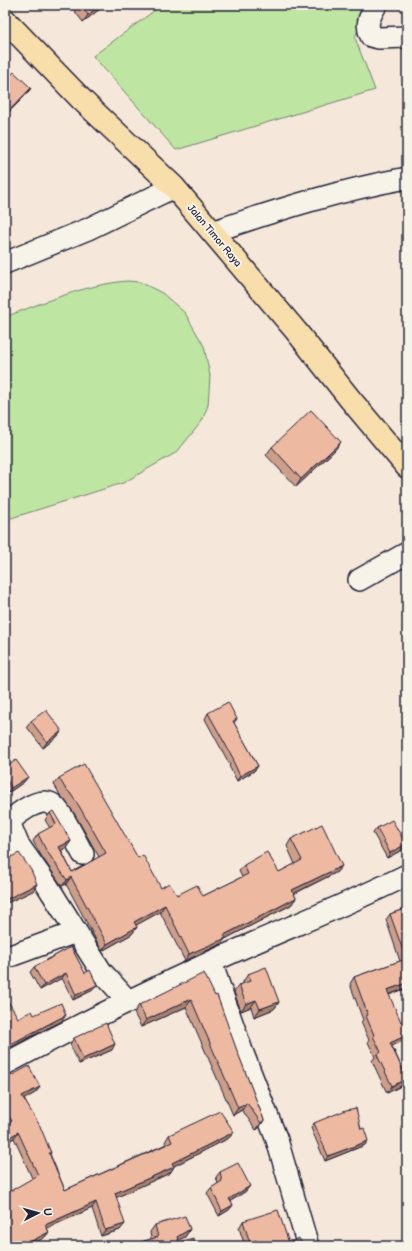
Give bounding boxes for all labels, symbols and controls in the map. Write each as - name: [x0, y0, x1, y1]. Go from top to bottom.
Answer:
- street label: Jalan Timor Raya: [185, 202, 244, 269]
- north arrow: [18, 1193, 58, 1233]
- text: U: [41, 1207, 54, 1217]

